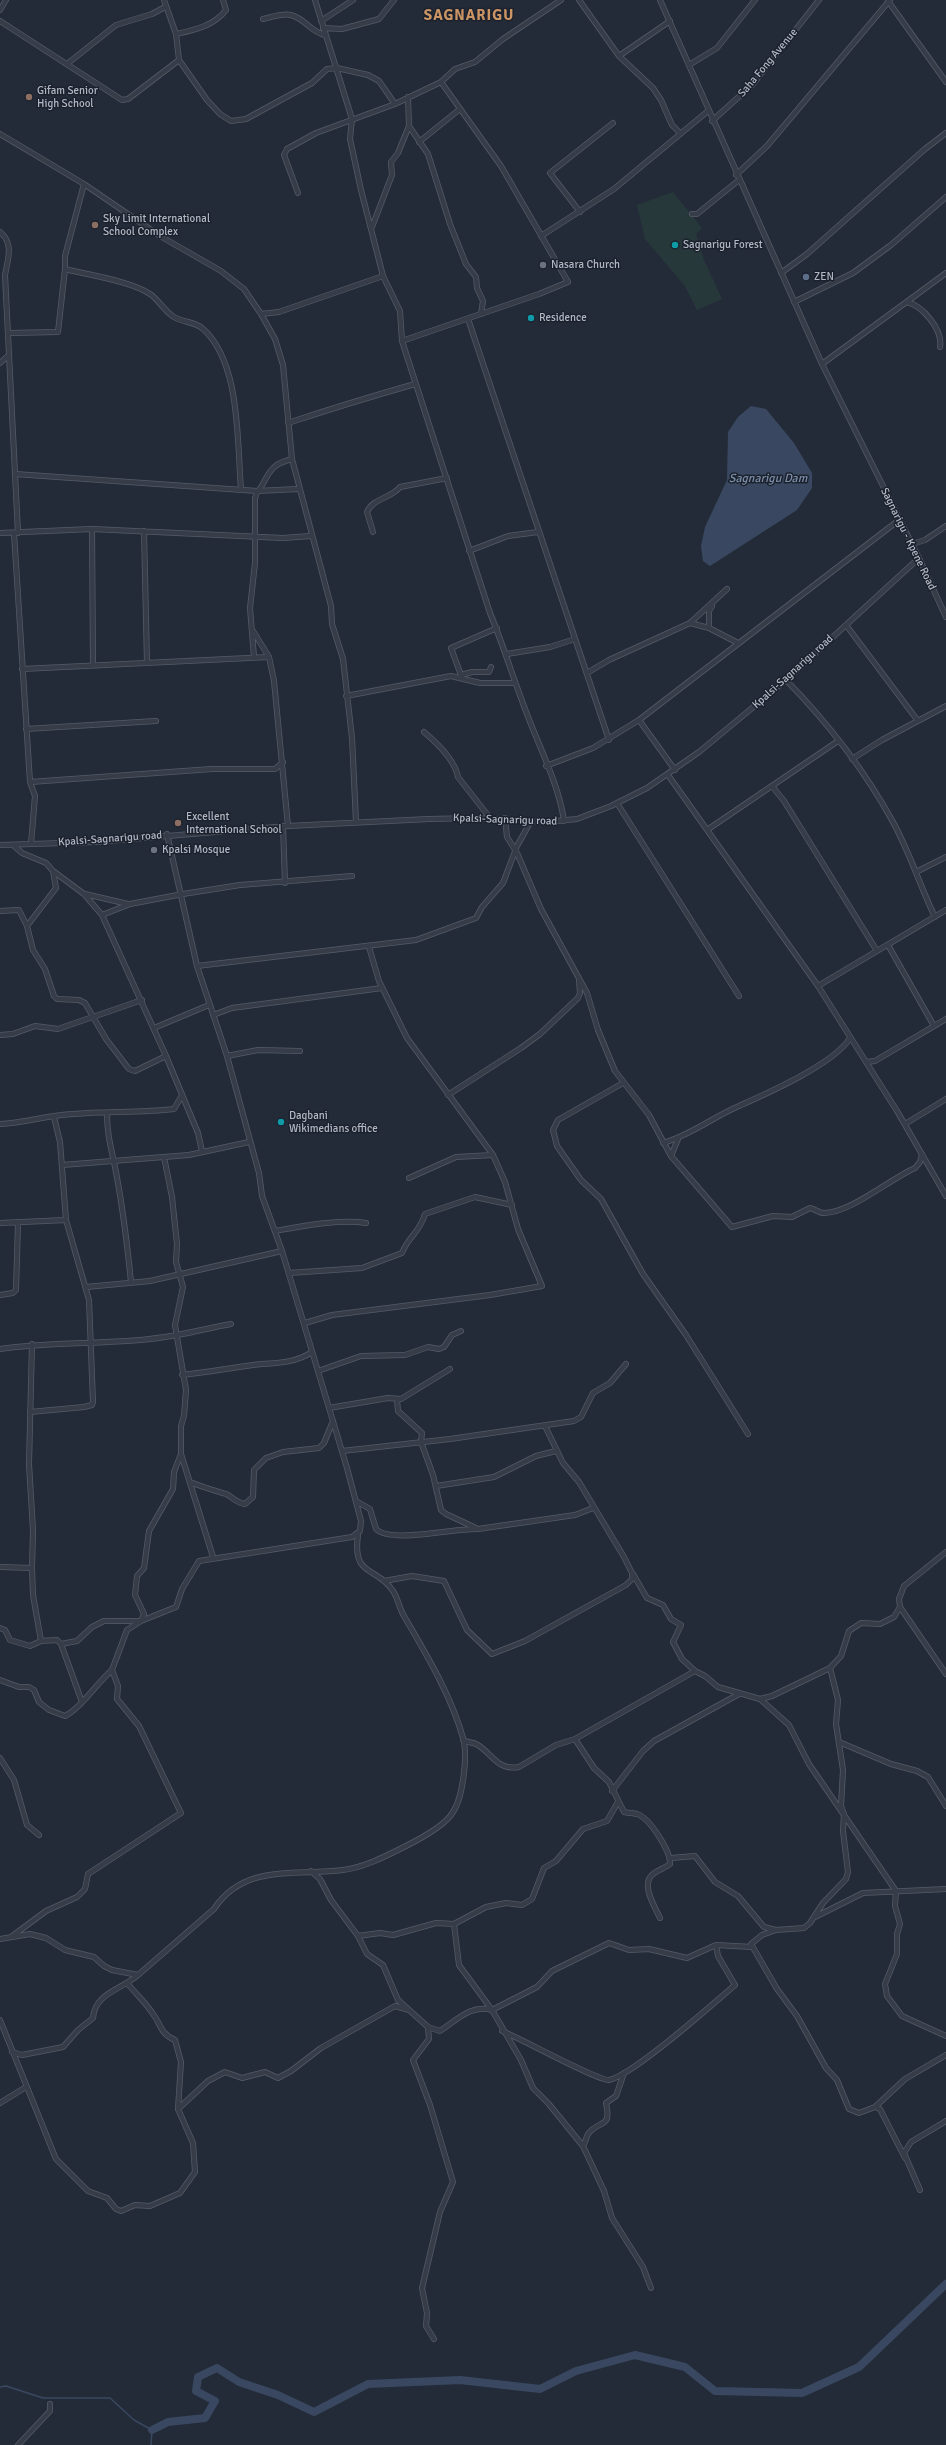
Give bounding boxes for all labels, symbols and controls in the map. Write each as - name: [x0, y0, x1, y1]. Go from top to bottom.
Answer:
- district label: SAGNARIGU: [424, 7, 514, 25]
- street label: Saha Fong Avenue: [735, 26, 801, 100]
- place label: Gifam Senior High School: [37, 84, 98, 110]
- marker: Gifam Senior High School: [24, 92, 34, 102]
- place label: Sky Limit International School Complex: [103, 212, 210, 238]
- marker: Sky Limit International School Complex: [90, 220, 100, 230]
- place label: Sagnarigu Forest: [683, 238, 763, 252]
- marker: Sagnarigu Forest: [670, 240, 680, 250]
- place label: Nasara Church: [551, 258, 620, 272]
- marker: Nasara Church: [538, 260, 548, 270]
- place label: ZEN: [814, 270, 834, 284]
- marker: ZEN: [801, 272, 811, 282]
- place label: Residence: [539, 311, 587, 325]
- marker: Residence: [526, 313, 536, 323]
- water label: Sagnarigu Dam: [729, 472, 807, 486]
- street label: Sagnarigu - Kpene Road: [877, 486, 939, 592]
- street label: Kpalsi-Sagnarigu road: [750, 632, 836, 712]
- place label: Excellent International School: [186, 810, 282, 836]
- street label: Kpalsi-Sagnarigu road: [453, 812, 557, 828]
- marker: Excellent International School: [173, 818, 183, 828]
- street label: Kpalsi-Sagnarigu road: [58, 829, 162, 849]
- place label: Kpalsi Mosque: [162, 843, 230, 857]
- marker: Kpalsi Mosque: [149, 845, 159, 855]
- place label: Dagbani Wikimedians office: [289, 1109, 378, 1135]
- marker: Dagbani Wikimedians office: [276, 1117, 286, 1127]

